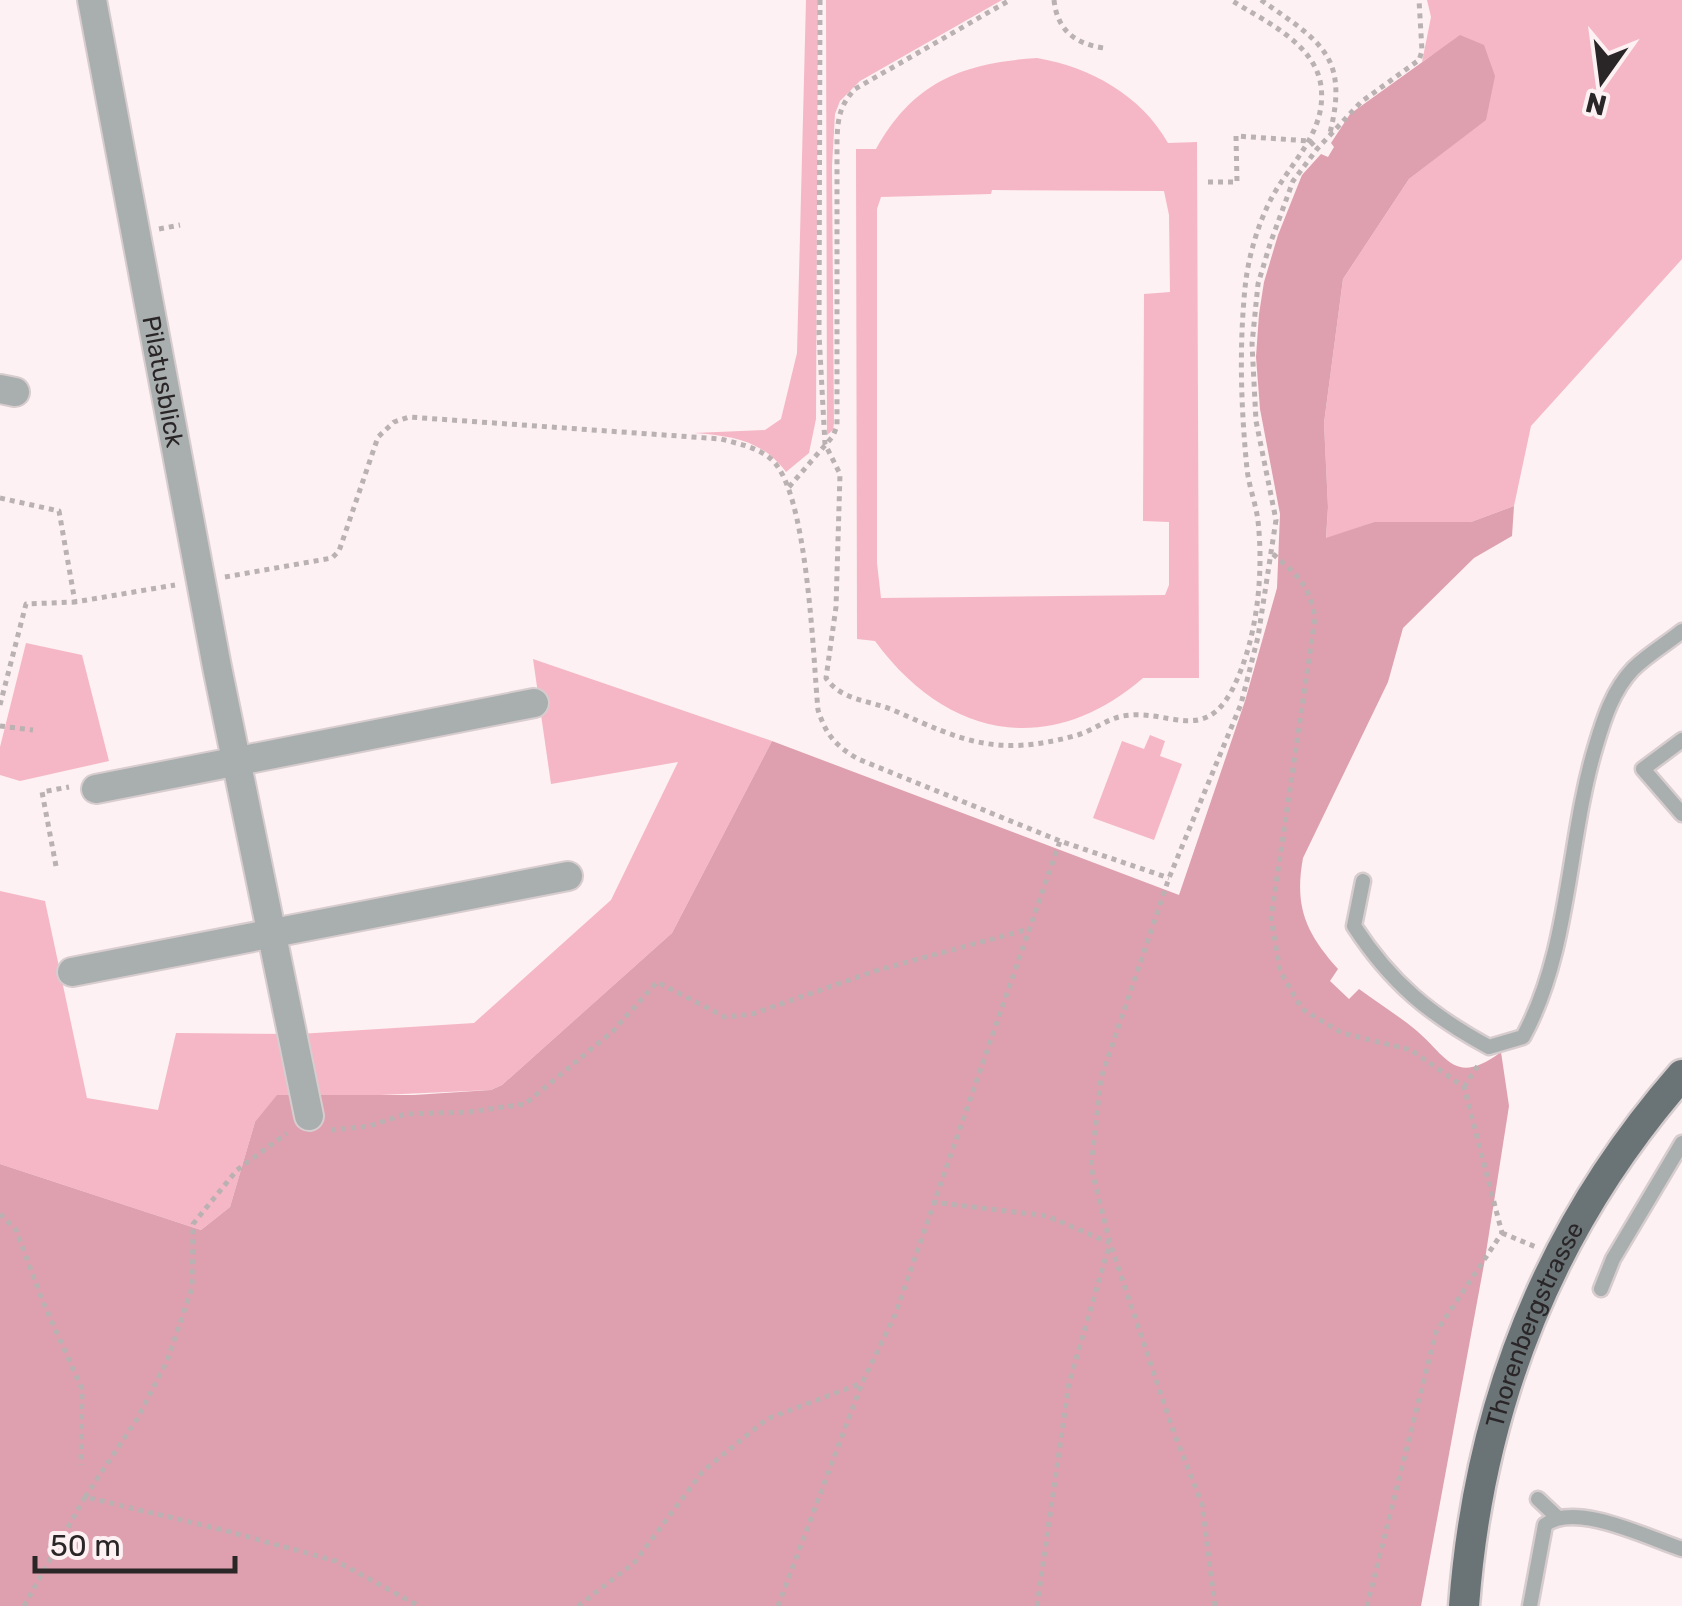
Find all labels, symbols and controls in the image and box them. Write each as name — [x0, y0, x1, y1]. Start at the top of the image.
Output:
north arrow — [1552, 30, 1652, 130]
text: N — [1582, 85, 1610, 122]
street label: Pilatusblick — [136, 313, 190, 450]
street label: Thorenbergstrasse — [1480, 1217, 1589, 1431]
scale bar — [35, 1511, 235, 1573]
text: 50 m — [50, 1528, 121, 1564]

